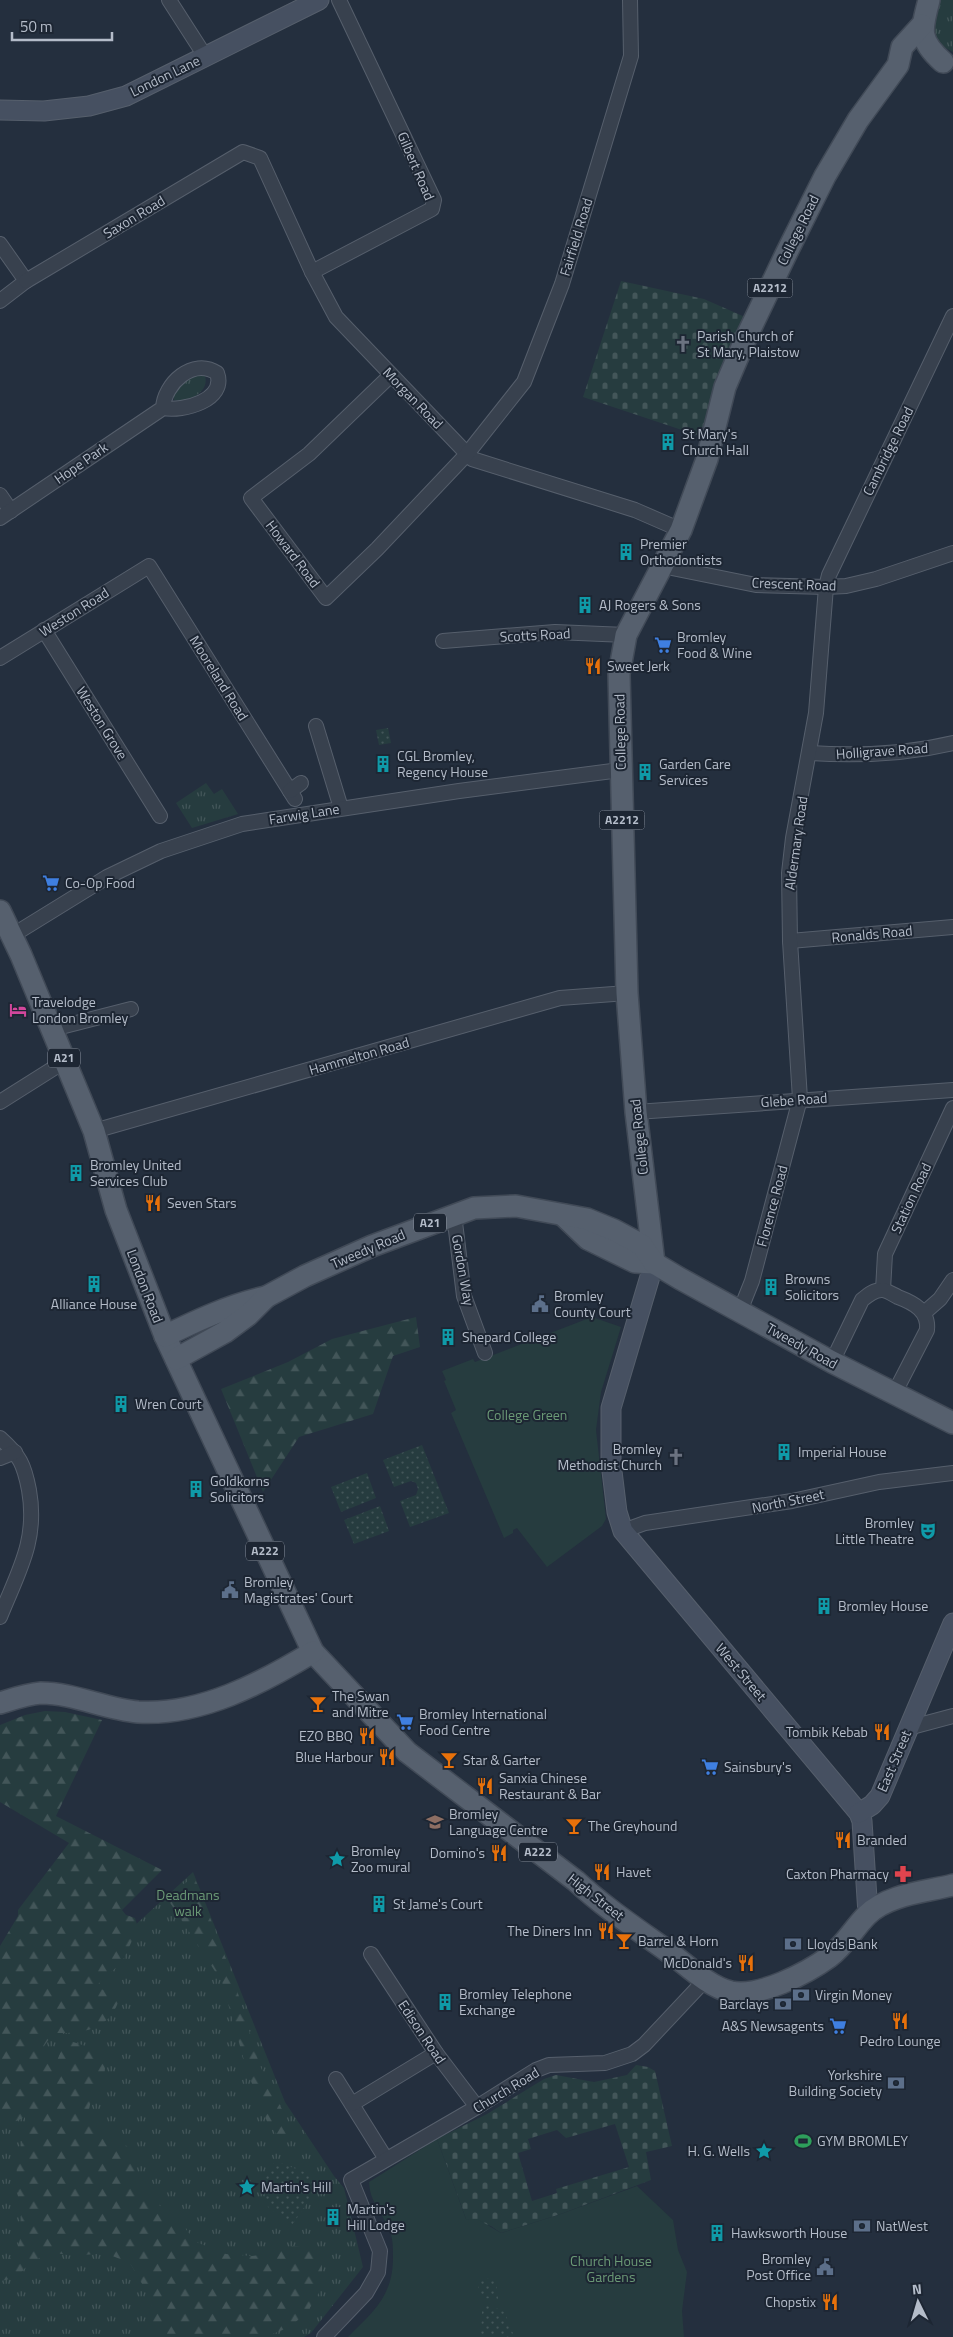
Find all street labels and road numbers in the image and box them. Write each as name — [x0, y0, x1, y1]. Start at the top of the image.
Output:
street label: London Lane — [126, 50, 203, 101]
street label: Gilbert Road — [393, 128, 440, 203]
street label: Saxon Road — [99, 190, 169, 243]
street label: College Road — [771, 191, 824, 269]
street label: Fairfield Road — [554, 195, 597, 278]
road number: A2212 — [748, 278, 792, 298]
street label: Morgan Road — [378, 362, 448, 433]
street label: Cambridge Road — [857, 403, 918, 499]
street label: Hope Park — [50, 436, 112, 489]
street label: Howard Road — [261, 516, 326, 592]
street label: Crescent Road — [751, 572, 837, 595]
street label: Weston Road — [35, 582, 113, 641]
street label: Scotts Road — [499, 622, 571, 647]
street label: Mooreland Road — [185, 631, 254, 724]
street label: Weston Grove — [72, 682, 133, 763]
street label: College Road — [608, 694, 631, 770]
street label: Holligrave Road — [835, 737, 929, 764]
street label: Aldermary Road — [779, 795, 812, 891]
street label: Farwig Lane — [267, 798, 341, 829]
road number: A2212 — [600, 810, 644, 830]
street label: Ronalds Road — [831, 920, 913, 947]
street label: Hammelton Road — [306, 1031, 411, 1080]
road number: A21 — [48, 1048, 80, 1068]
street label: Glebe Road — [760, 1087, 828, 1112]
street label: College Road — [624, 1098, 653, 1176]
street label: Station Road — [885, 1159, 936, 1237]
street label: Florence Road — [751, 1163, 792, 1249]
road number: A21 — [414, 1214, 446, 1232]
street label: Tweedy Road — [327, 1223, 408, 1274]
street label: Gordon Way — [447, 1233, 480, 1307]
street label: London Road — [122, 1246, 169, 1326]
street label: Tweedy Road — [763, 1317, 842, 1374]
street label: North Street — [750, 1483, 826, 1518]
road number: A222 — [246, 1542, 284, 1560]
street label: West Street — [711, 1638, 772, 1705]
street label: East Street — [871, 1727, 916, 1795]
road number: A222 — [519, 1842, 557, 1861]
street label: High Street — [564, 1868, 629, 1925]
street label: Edison Road — [393, 1996, 452, 2068]
street label: Church Road — [468, 2061, 543, 2118]

